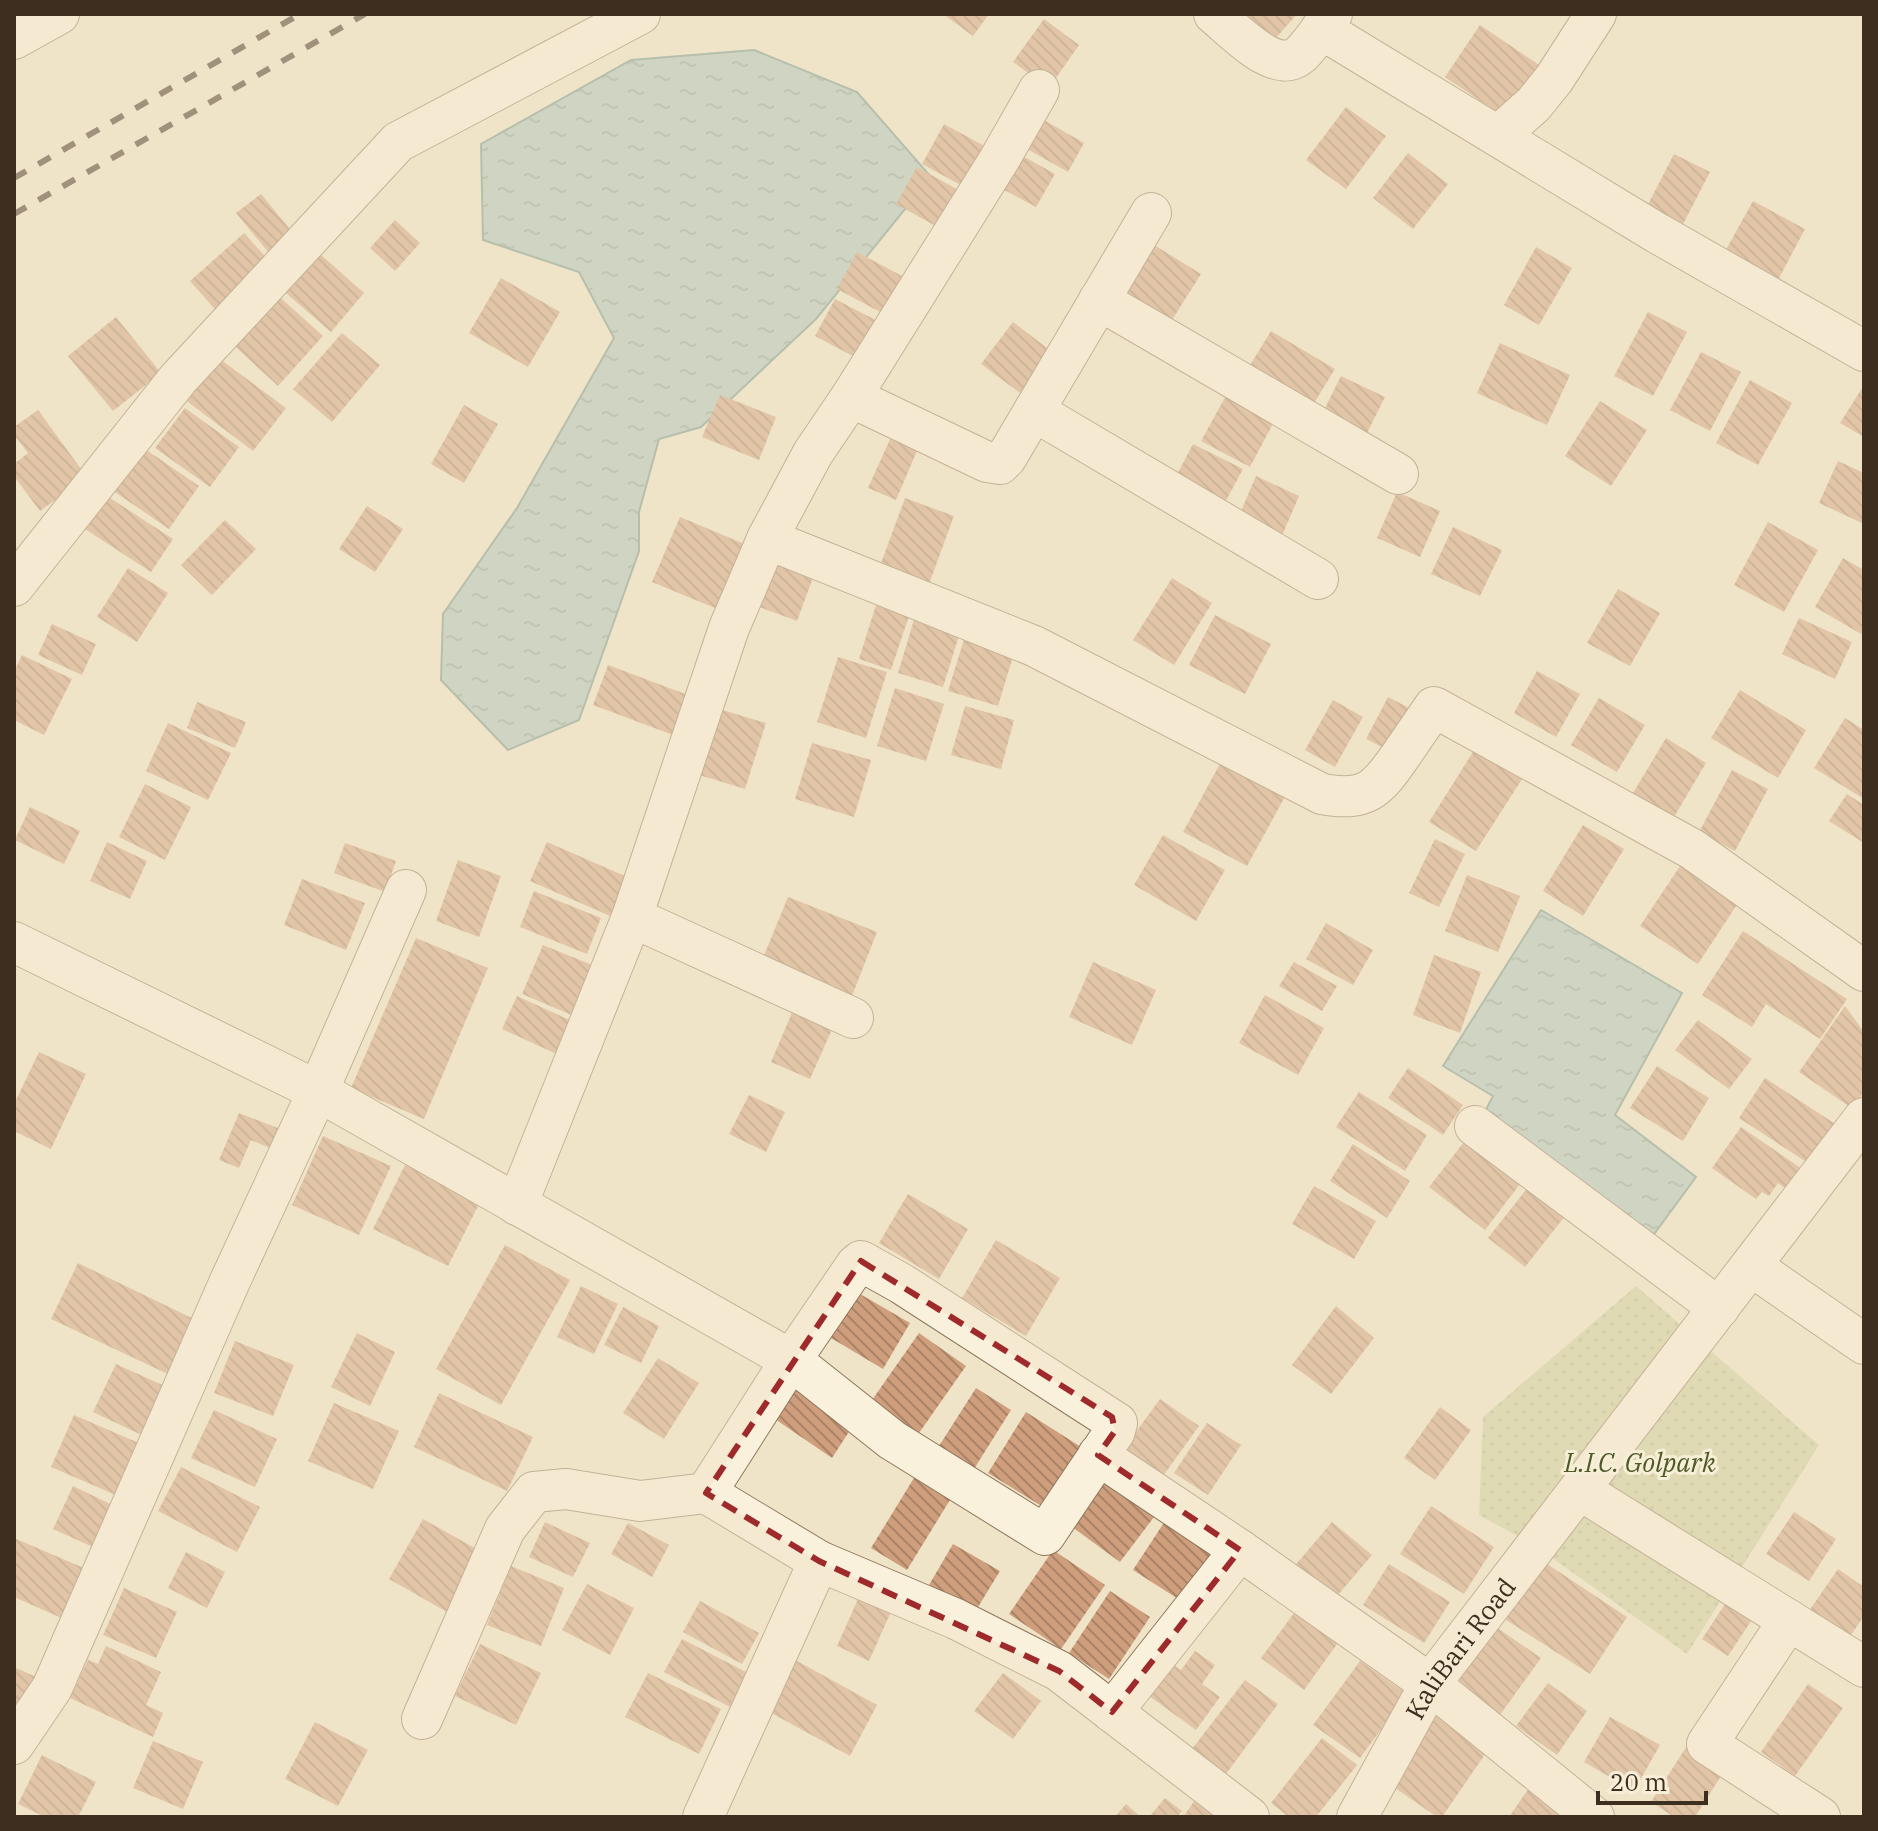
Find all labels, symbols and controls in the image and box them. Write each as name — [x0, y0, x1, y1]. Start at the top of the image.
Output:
park label: L.I.C. Golpark — [1563, 1445, 1716, 1479]
street label: KaliBari Road — [1397, 1570, 1523, 1725]
scale bar — [1598, 1755, 1706, 1805]
text: 20 m — [1610, 1766, 1667, 1798]

